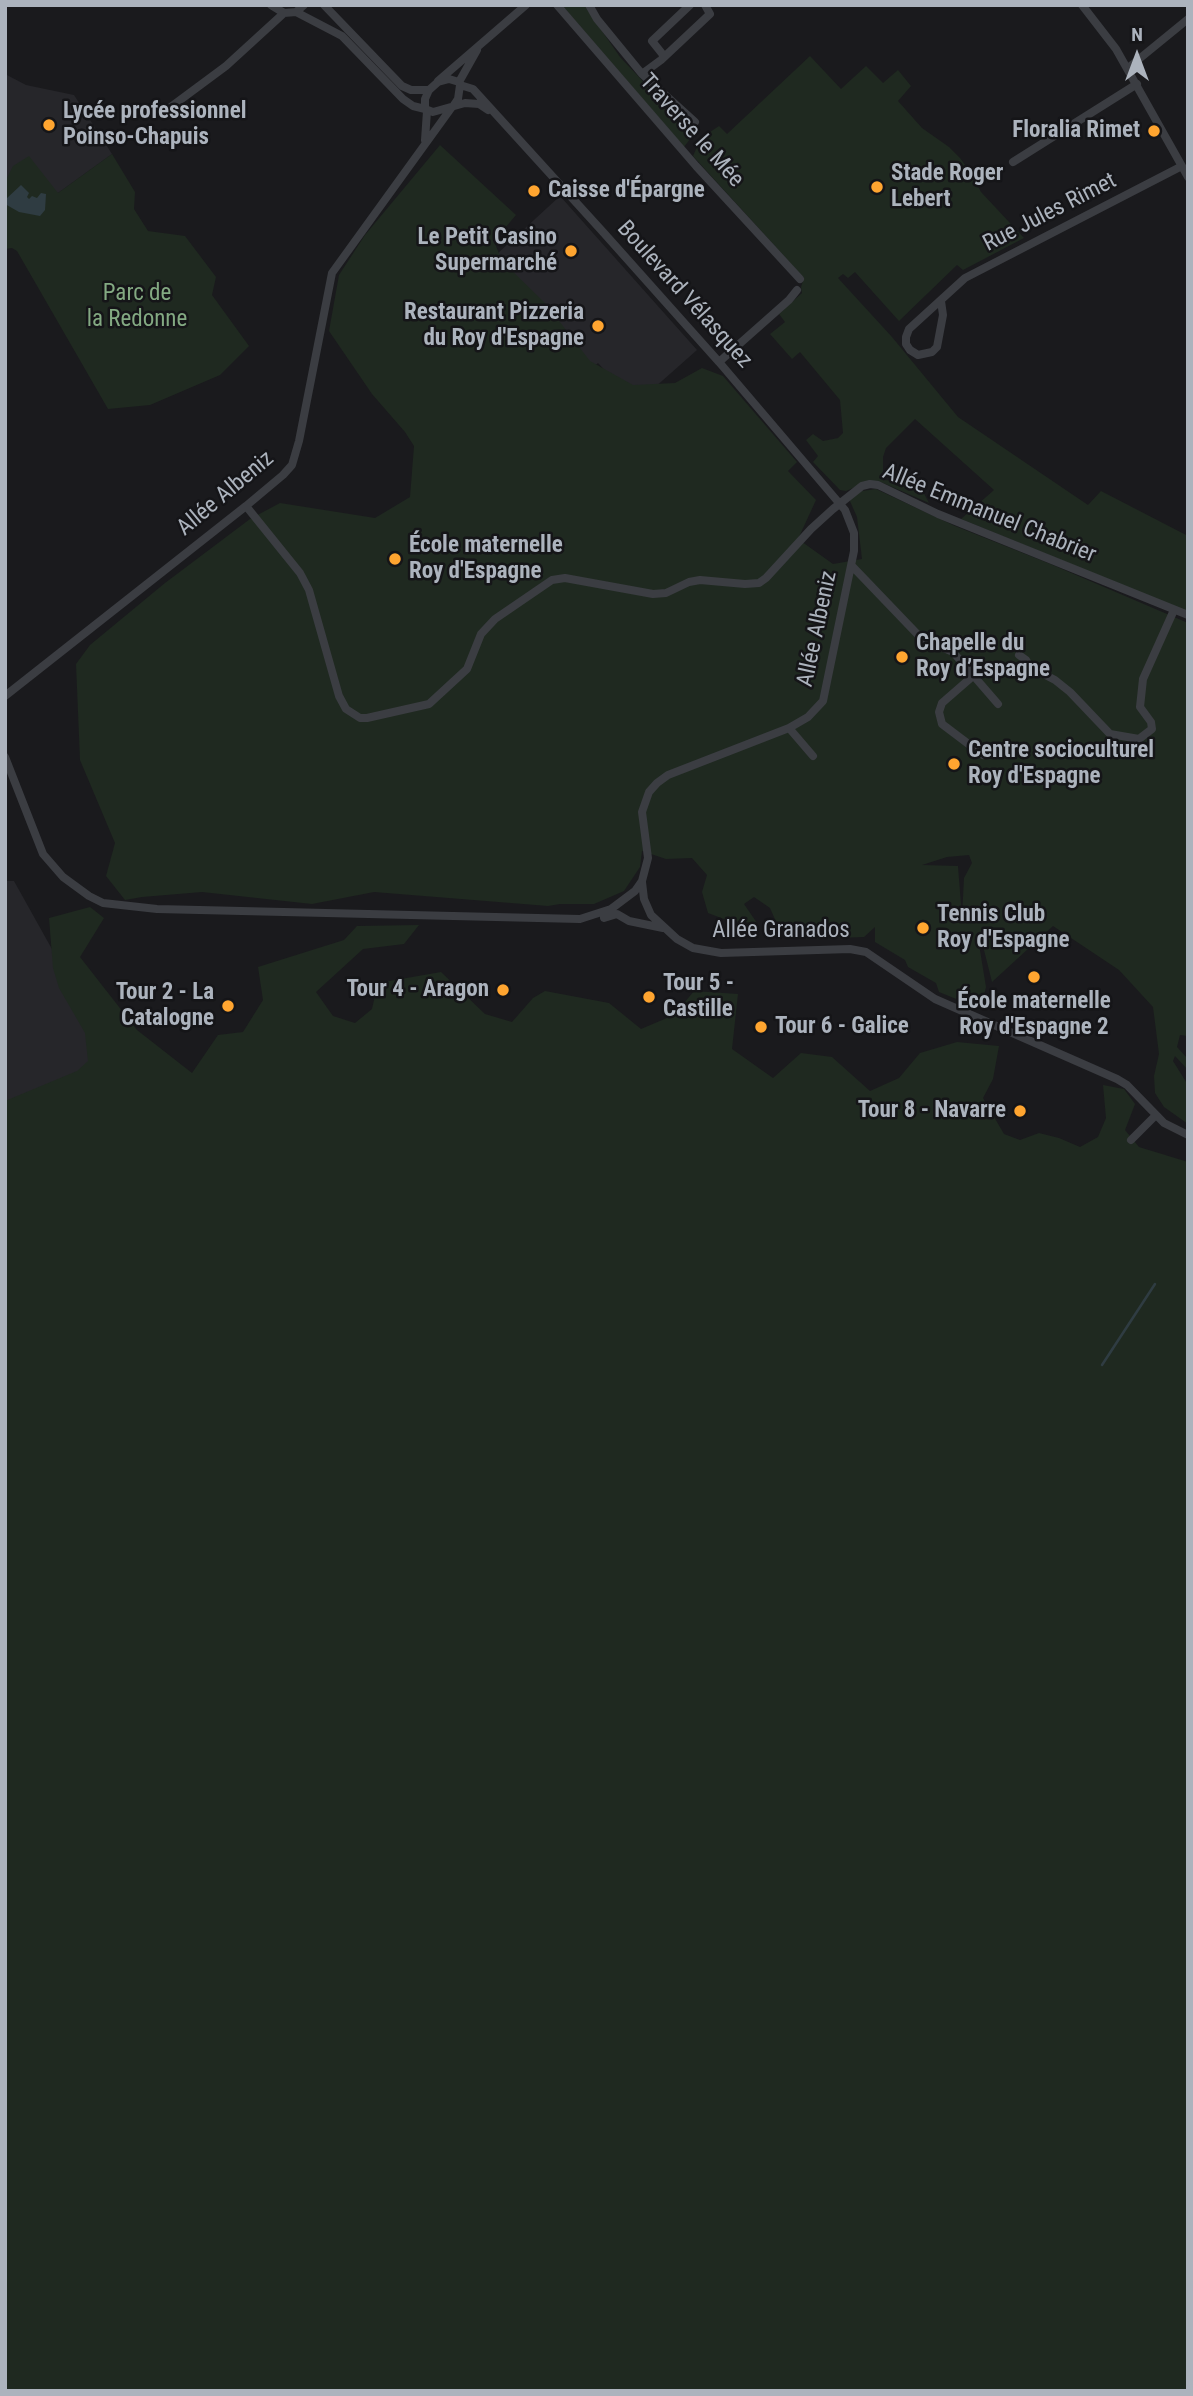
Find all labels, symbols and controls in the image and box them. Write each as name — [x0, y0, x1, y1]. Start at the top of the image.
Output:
north arrow — [1102, 21, 1172, 91]
text: N — [1131, 23, 1143, 46]
street label: Traverse le Mée — [633, 69, 749, 193]
place label: Lycée professionnel Poinso-Chapuis — [63, 98, 246, 152]
marker: Lycée professionnel Poinso-Chapuis — [41, 117, 57, 133]
place label: Floralia Rimet — [1012, 117, 1140, 145]
marker: Floralia Rimet — [1146, 123, 1162, 139]
place label: Stade Roger Lebert — [891, 160, 1003, 214]
street label: Rue Jules Rimet — [979, 168, 1121, 258]
place label: Caisse d'Épargne — [548, 177, 705, 205]
marker: Stade Roger Lebert — [869, 179, 885, 195]
marker: Caisse d'Épargne — [526, 183, 542, 199]
street label: Boulevard Vélasquez — [611, 216, 757, 374]
place label: Le Petit Casino Supermarché — [418, 224, 557, 278]
marker: Le Petit Casino Supermarché — [563, 243, 579, 259]
park label: Parc de la Redonne — [87, 280, 187, 334]
place label: Restaurant Pizzeria du Roy d'Espagne — [404, 299, 584, 353]
marker: Restaurant Pizzeria du Roy d'Espagne — [590, 318, 606, 334]
street label: Allée Albeniz — [172, 446, 280, 542]
street label: Allée Emmanuel Chabrier — [878, 459, 1100, 569]
place label: École maternelle Roy d'Espagne — [409, 532, 563, 586]
marker: École maternelle Roy d'Espagne — [387, 551, 403, 567]
street label: Allée Albeniz — [792, 568, 844, 690]
place label: Chapelle du Roy d’Espagne — [916, 630, 1050, 684]
marker: Chapelle du Roy d’Espagne — [894, 649, 910, 665]
place label: Centre socioculturel Roy d'Espagne — [968, 737, 1154, 791]
marker: Centre socioculturel Roy d'Espagne — [946, 756, 962, 772]
place label: Tennis Club Roy d'Espagne — [937, 901, 1070, 955]
street label: Allée Granados — [712, 917, 850, 945]
marker: Tennis Club Roy d'Espagne — [915, 920, 931, 936]
marker: École maternelle Roy d'Espagne 2 — [1026, 969, 1042, 985]
place label: Tour 5 - Castille — [663, 970, 734, 1024]
place label: Tour 4 - Aragon — [346, 976, 489, 1004]
place label: Tour 2 - La Catalogne — [116, 979, 214, 1033]
marker: Tour 4 - Aragon — [495, 982, 511, 998]
place label: École maternelle Roy d'Espagne 2 — [957, 988, 1111, 1042]
marker: Tour 5 - Castille — [641, 989, 657, 1005]
marker: Tour 2 - La Catalogne — [220, 998, 236, 1014]
place label: Tour 6 - Galice — [775, 1013, 909, 1041]
marker: Tour 6 - Galice — [753, 1019, 769, 1035]
place label: Tour 8 - Navarre — [858, 1097, 1006, 1125]
marker: Tour 8 - Navarre — [1012, 1103, 1028, 1119]

